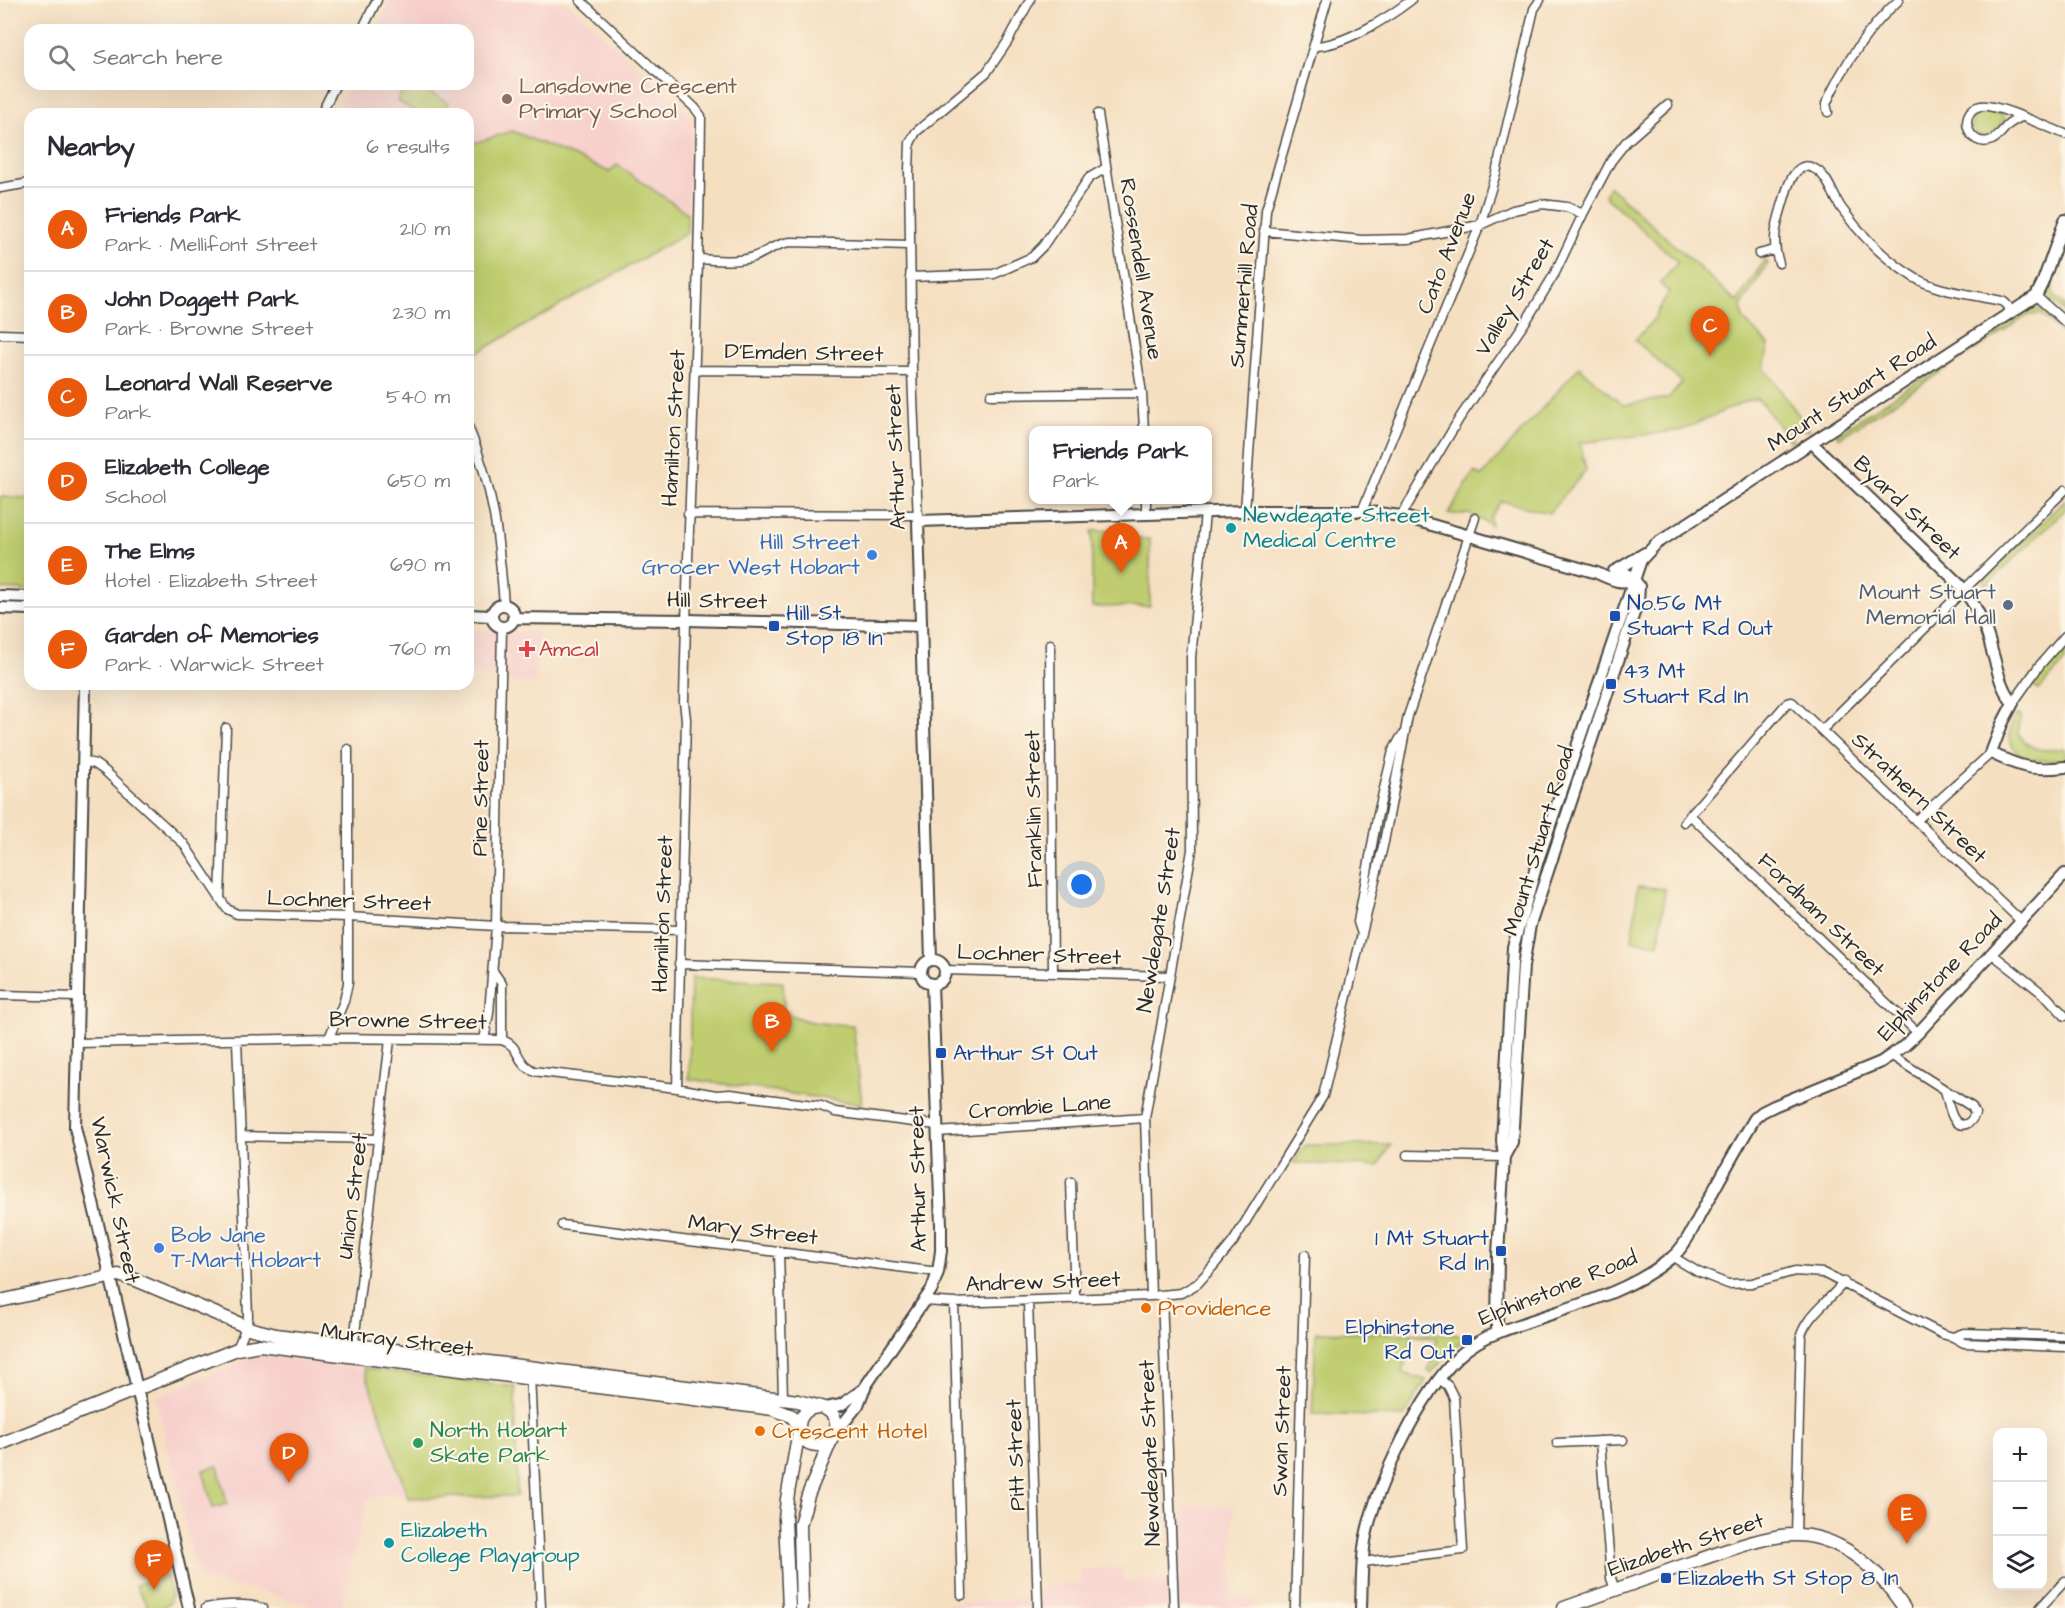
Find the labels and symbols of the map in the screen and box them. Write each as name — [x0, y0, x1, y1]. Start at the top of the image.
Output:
place label: Lansdowne Crescent Primary School — [519, 71, 737, 128]
marker: Lansdowne Crescent Primary School — [500, 92, 514, 106]
street label: Rossendell Avenue — [1111, 176, 1171, 362]
street label: Cato Avenue — [1410, 187, 1484, 318]
street label: Summerhill Road — [1221, 203, 1267, 369]
street label: Valley Street — [1468, 232, 1563, 362]
pin: C — [1690, 306, 1730, 356]
street label: Mount Stuart Road — [1761, 327, 1943, 459]
street label: D'Emden Street — [724, 336, 884, 370]
street label: Hamilton Street — [654, 349, 694, 507]
street label: Arthur Street — [878, 383, 914, 531]
street label: Byard Street — [1846, 449, 1968, 568]
place label: Newdegate Street Medical Centre — [1243, 500, 1430, 556]
marker: Newdegate Street Medical Centre — [1224, 521, 1238, 535]
pin: A — [1102, 524, 1140, 573]
place label: Hill Street Grocer West Hobart — [642, 527, 860, 583]
marker: Hill Street Grocer West Hobart — [865, 548, 879, 562]
place label: Mount Stuart Memorial Hall — [1859, 577, 1996, 633]
street label: Hill Street — [667, 585, 767, 617]
place label: No.56 Mt Stuart Rd Out — [1627, 588, 1773, 644]
place label: Hill St Stop 18 In — [786, 598, 883, 654]
marker: Mount Stuart Memorial Hall — [2001, 598, 2015, 612]
marker: No.56 Mt Stuart Rd Out — [1608, 609, 1622, 623]
marker: Hill St Stop 18 In — [767, 619, 781, 633]
place label: Amcal — [539, 634, 599, 665]
marker: Amcal — [520, 642, 534, 656]
place label: 43 Mt Stuart Rd In — [1623, 656, 1748, 712]
marker: 43 Mt Stuart Rd In — [1604, 677, 1618, 691]
street label: Strathern Street — [1844, 725, 1994, 871]
street label: Franklin Street — [1017, 730, 1051, 888]
street label: Pine Street — [464, 739, 498, 857]
street label: Mount Stuart Road — [1495, 743, 1583, 939]
street label: Newdegate Street — [1129, 825, 1190, 1015]
street label: Hamilton Street — [645, 835, 681, 993]
street label: Fordham Street — [1750, 846, 1892, 984]
your location — [1067, 870, 1096, 899]
street label: Lochner Street — [266, 883, 432, 919]
street label: Elphinstone Road — [1870, 906, 2010, 1048]
street label: Lochner Street — [956, 937, 1122, 973]
pin: B — [752, 1002, 792, 1052]
street label: Browne Street — [329, 1004, 487, 1038]
place label: Arthur St Out — [953, 1038, 1098, 1069]
marker: Arthur St Out — [934, 1046, 948, 1060]
street label: Crombie Lane — [968, 1087, 1112, 1127]
street label: Arthur Street — [901, 1106, 935, 1252]
street label: Warwick Street — [82, 1114, 148, 1286]
street label: Union Street — [330, 1131, 376, 1261]
street label: Mary Street — [686, 1207, 820, 1254]
place label: Bob Jane T-Mart Hobart — [171, 1220, 321, 1276]
place label: 1 Mt Stuart Rd In — [1375, 1223, 1489, 1279]
marker: Bob Jane T-Mart Hobart — [152, 1241, 166, 1255]
street label: Elphinstone Road — [1474, 1242, 1642, 1334]
marker: 1 Mt Stuart Rd In — [1494, 1244, 1508, 1258]
street label: Andrew Street — [965, 1264, 1121, 1300]
place label: Providence — [1158, 1293, 1271, 1324]
marker: Providence — [1139, 1301, 1153, 1315]
place label: Elphinstone Rd Out — [1346, 1312, 1455, 1368]
street label: Murray Street — [319, 1315, 475, 1366]
marker: Elphinstone Rd Out — [1460, 1333, 1474, 1347]
street label: Newdegate Street — [1131, 1359, 1170, 1547]
street label: Swan Street — [1264, 1365, 1300, 1497]
street label: Pitt Street — [999, 1398, 1033, 1511]
place label: North Hobart Skate Park — [430, 1415, 567, 1471]
place label: Crescent Hotel — [772, 1416, 927, 1447]
marker: Crescent Hotel — [753, 1424, 767, 1438]
pin: D — [270, 1434, 308, 1483]
marker: North Hobart Skate Park — [411, 1436, 425, 1450]
pin: E — [1888, 1494, 1926, 1544]
street label: Elizabeth Street — [1604, 1505, 1768, 1585]
place label: Elizabeth College Playgroup — [401, 1515, 580, 1572]
marker: Elizabeth College Playgroup — [382, 1536, 396, 1550]
pin: F — [134, 1540, 174, 1590]
place label: Elizabeth St Stop 8 In — [1678, 1563, 1898, 1594]
marker: Elizabeth St Stop 8 In — [1659, 1571, 1673, 1585]

